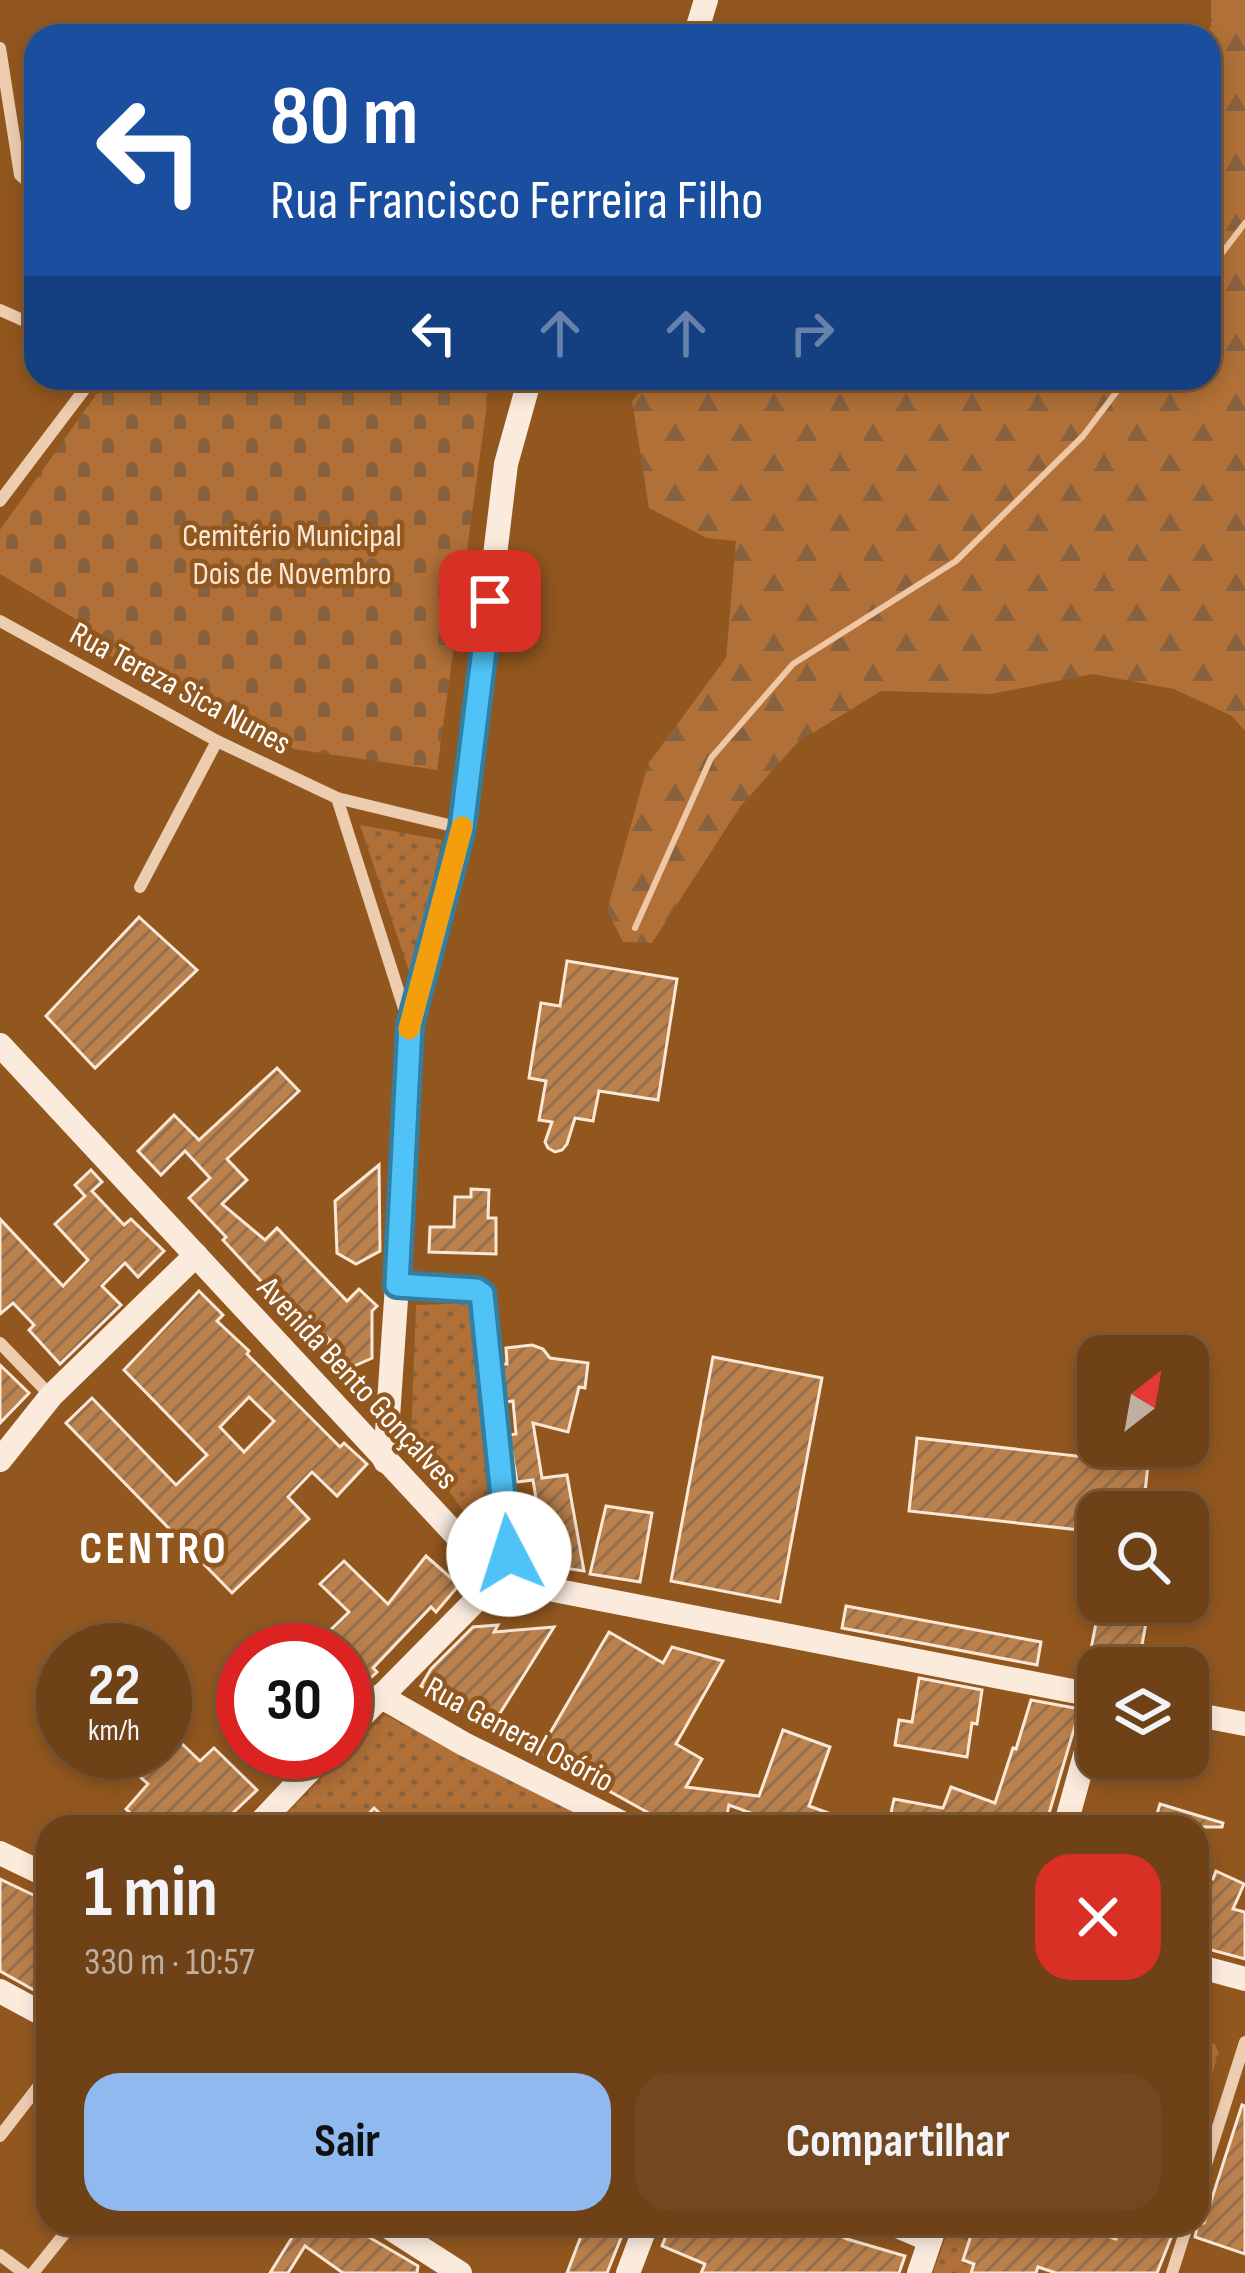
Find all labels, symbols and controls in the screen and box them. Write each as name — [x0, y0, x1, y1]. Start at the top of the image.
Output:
text: 80 m — [270, 67, 418, 168]
icon: left — [72, 72, 228, 228]
text: Rua Francisco Ferreira Filho — [270, 169, 763, 234]
icon: left — [401, 300, 467, 366]
icon: ahead — [527, 300, 593, 366]
icon: ahead — [653, 300, 719, 366]
icon: right — [779, 300, 845, 366]
park label: Cemitério Municipal Dois de Novembro — [182, 516, 402, 594]
pin — [439, 550, 541, 652]
icon: arrive — [457, 568, 523, 634]
street label: Rua Tereza Sica Nunes — [63, 614, 297, 764]
street label: Avenida Bento Gonçalves — [248, 1268, 466, 1498]
north arrow — [1077, 1335, 1209, 1467]
map controls — [1077, 1335, 1209, 1779]
position arrow — [446, 1491, 572, 1617]
button: search — [1077, 1491, 1209, 1623]
district label: CENTRO — [79, 1522, 229, 1577]
speed limit sign: 30 — [216, 1623, 372, 1779]
button: layers — [1077, 1647, 1209, 1779]
text: 22 — [88, 1650, 140, 1722]
street label: Rua General Osório — [418, 1668, 620, 1801]
text: km/h — [88, 1713, 140, 1749]
text: 1 min — [84, 1850, 218, 1937]
button: close — [1035, 1854, 1161, 1980]
text: 330 m · 10:57 — [84, 1939, 255, 1986]
button: Sair — [84, 2073, 611, 2211]
button: Compartilhar — [635, 2073, 1161, 2211]

